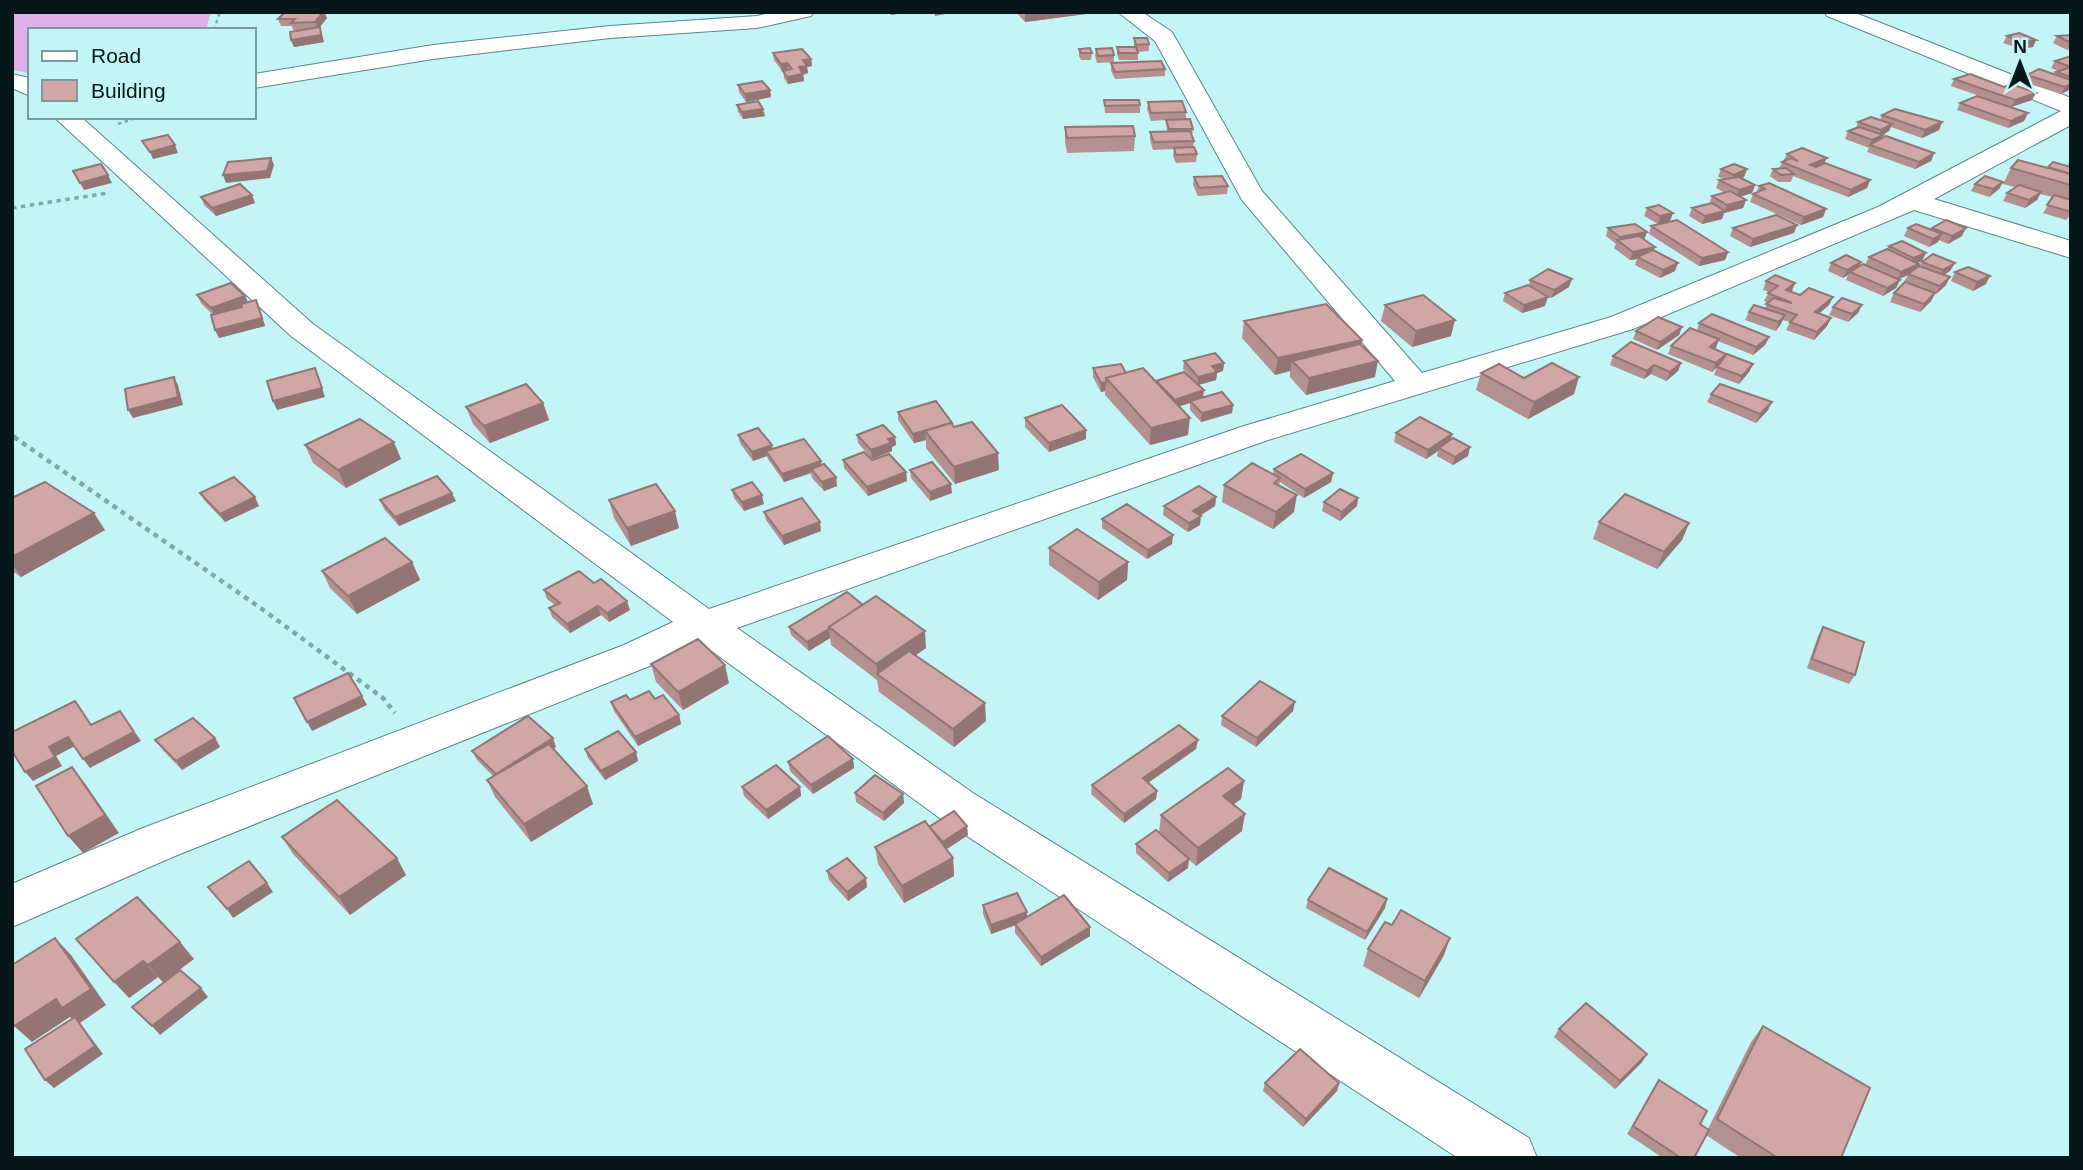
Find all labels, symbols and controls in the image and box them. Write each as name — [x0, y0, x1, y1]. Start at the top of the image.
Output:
legend — [28, 28, 256, 119]
north arrow — [1985, 28, 2055, 98]
text: N — [2013, 36, 2027, 57]
text: Road — [91, 44, 141, 67]
text: Building — [91, 79, 166, 102]

